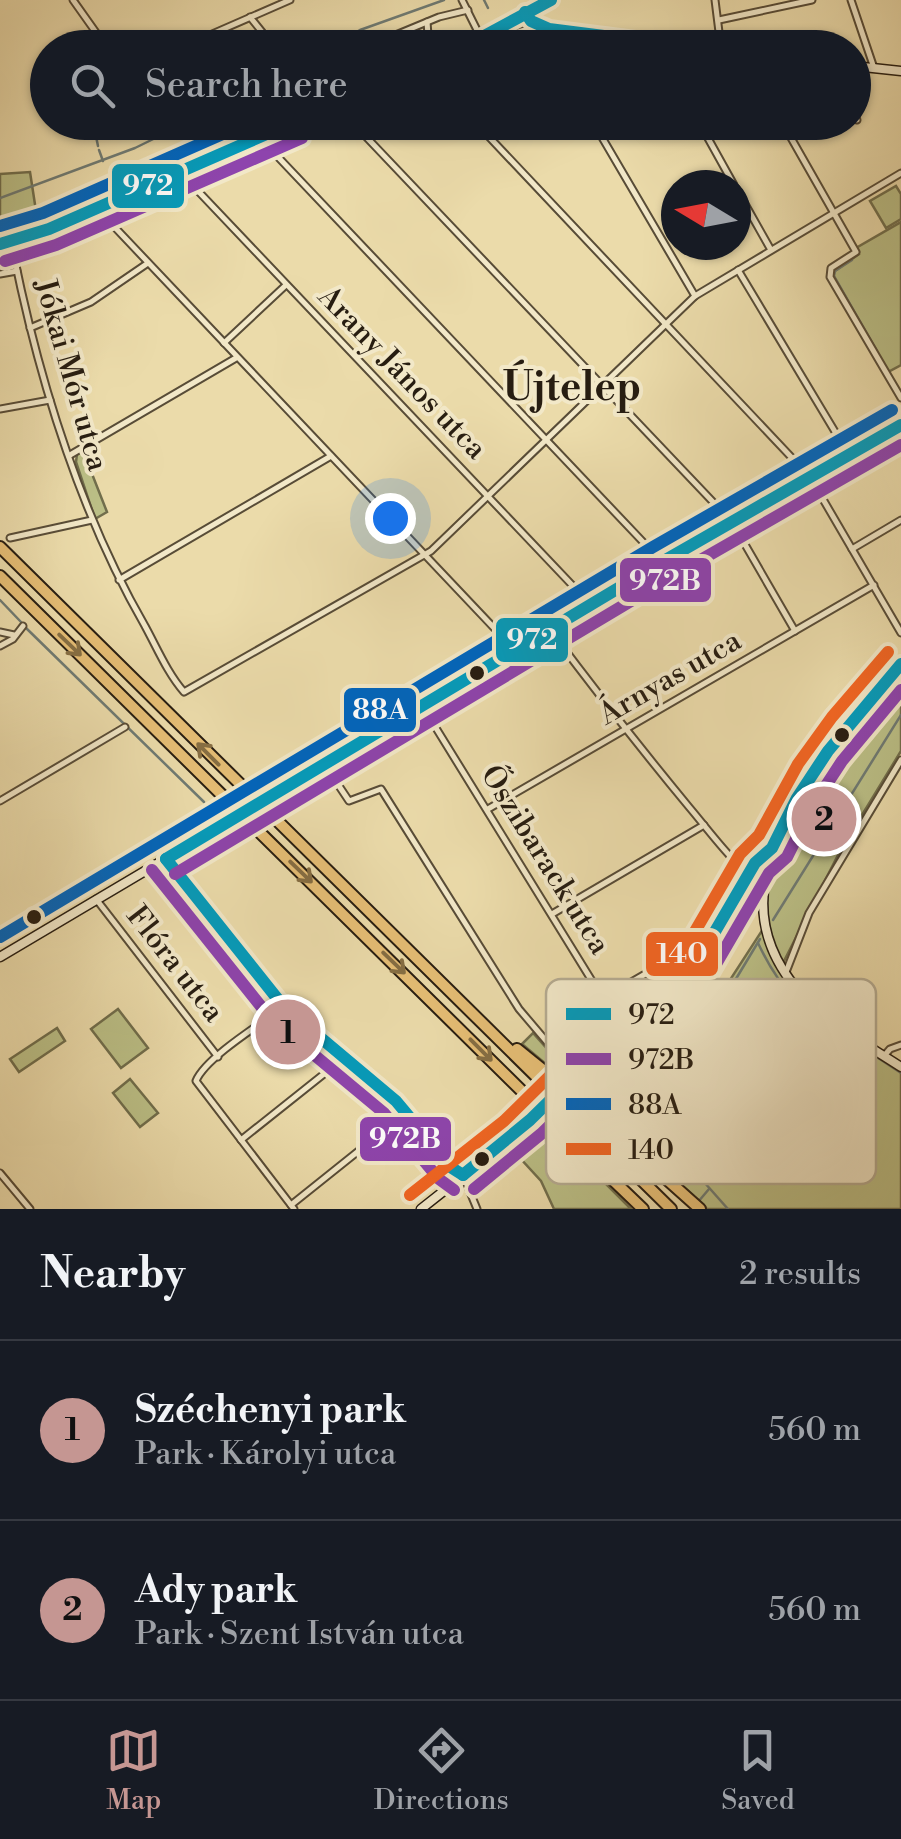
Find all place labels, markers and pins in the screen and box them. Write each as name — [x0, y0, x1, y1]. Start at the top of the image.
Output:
unlabelled marker — [467, 663, 487, 683]
unlabelled marker — [832, 725, 852, 745]
pin: 2 — [792, 782, 856, 856]
unlabelled marker — [24, 907, 44, 927]
pin: 1 — [256, 994, 320, 1070]
unlabelled marker — [472, 1149, 492, 1169]

